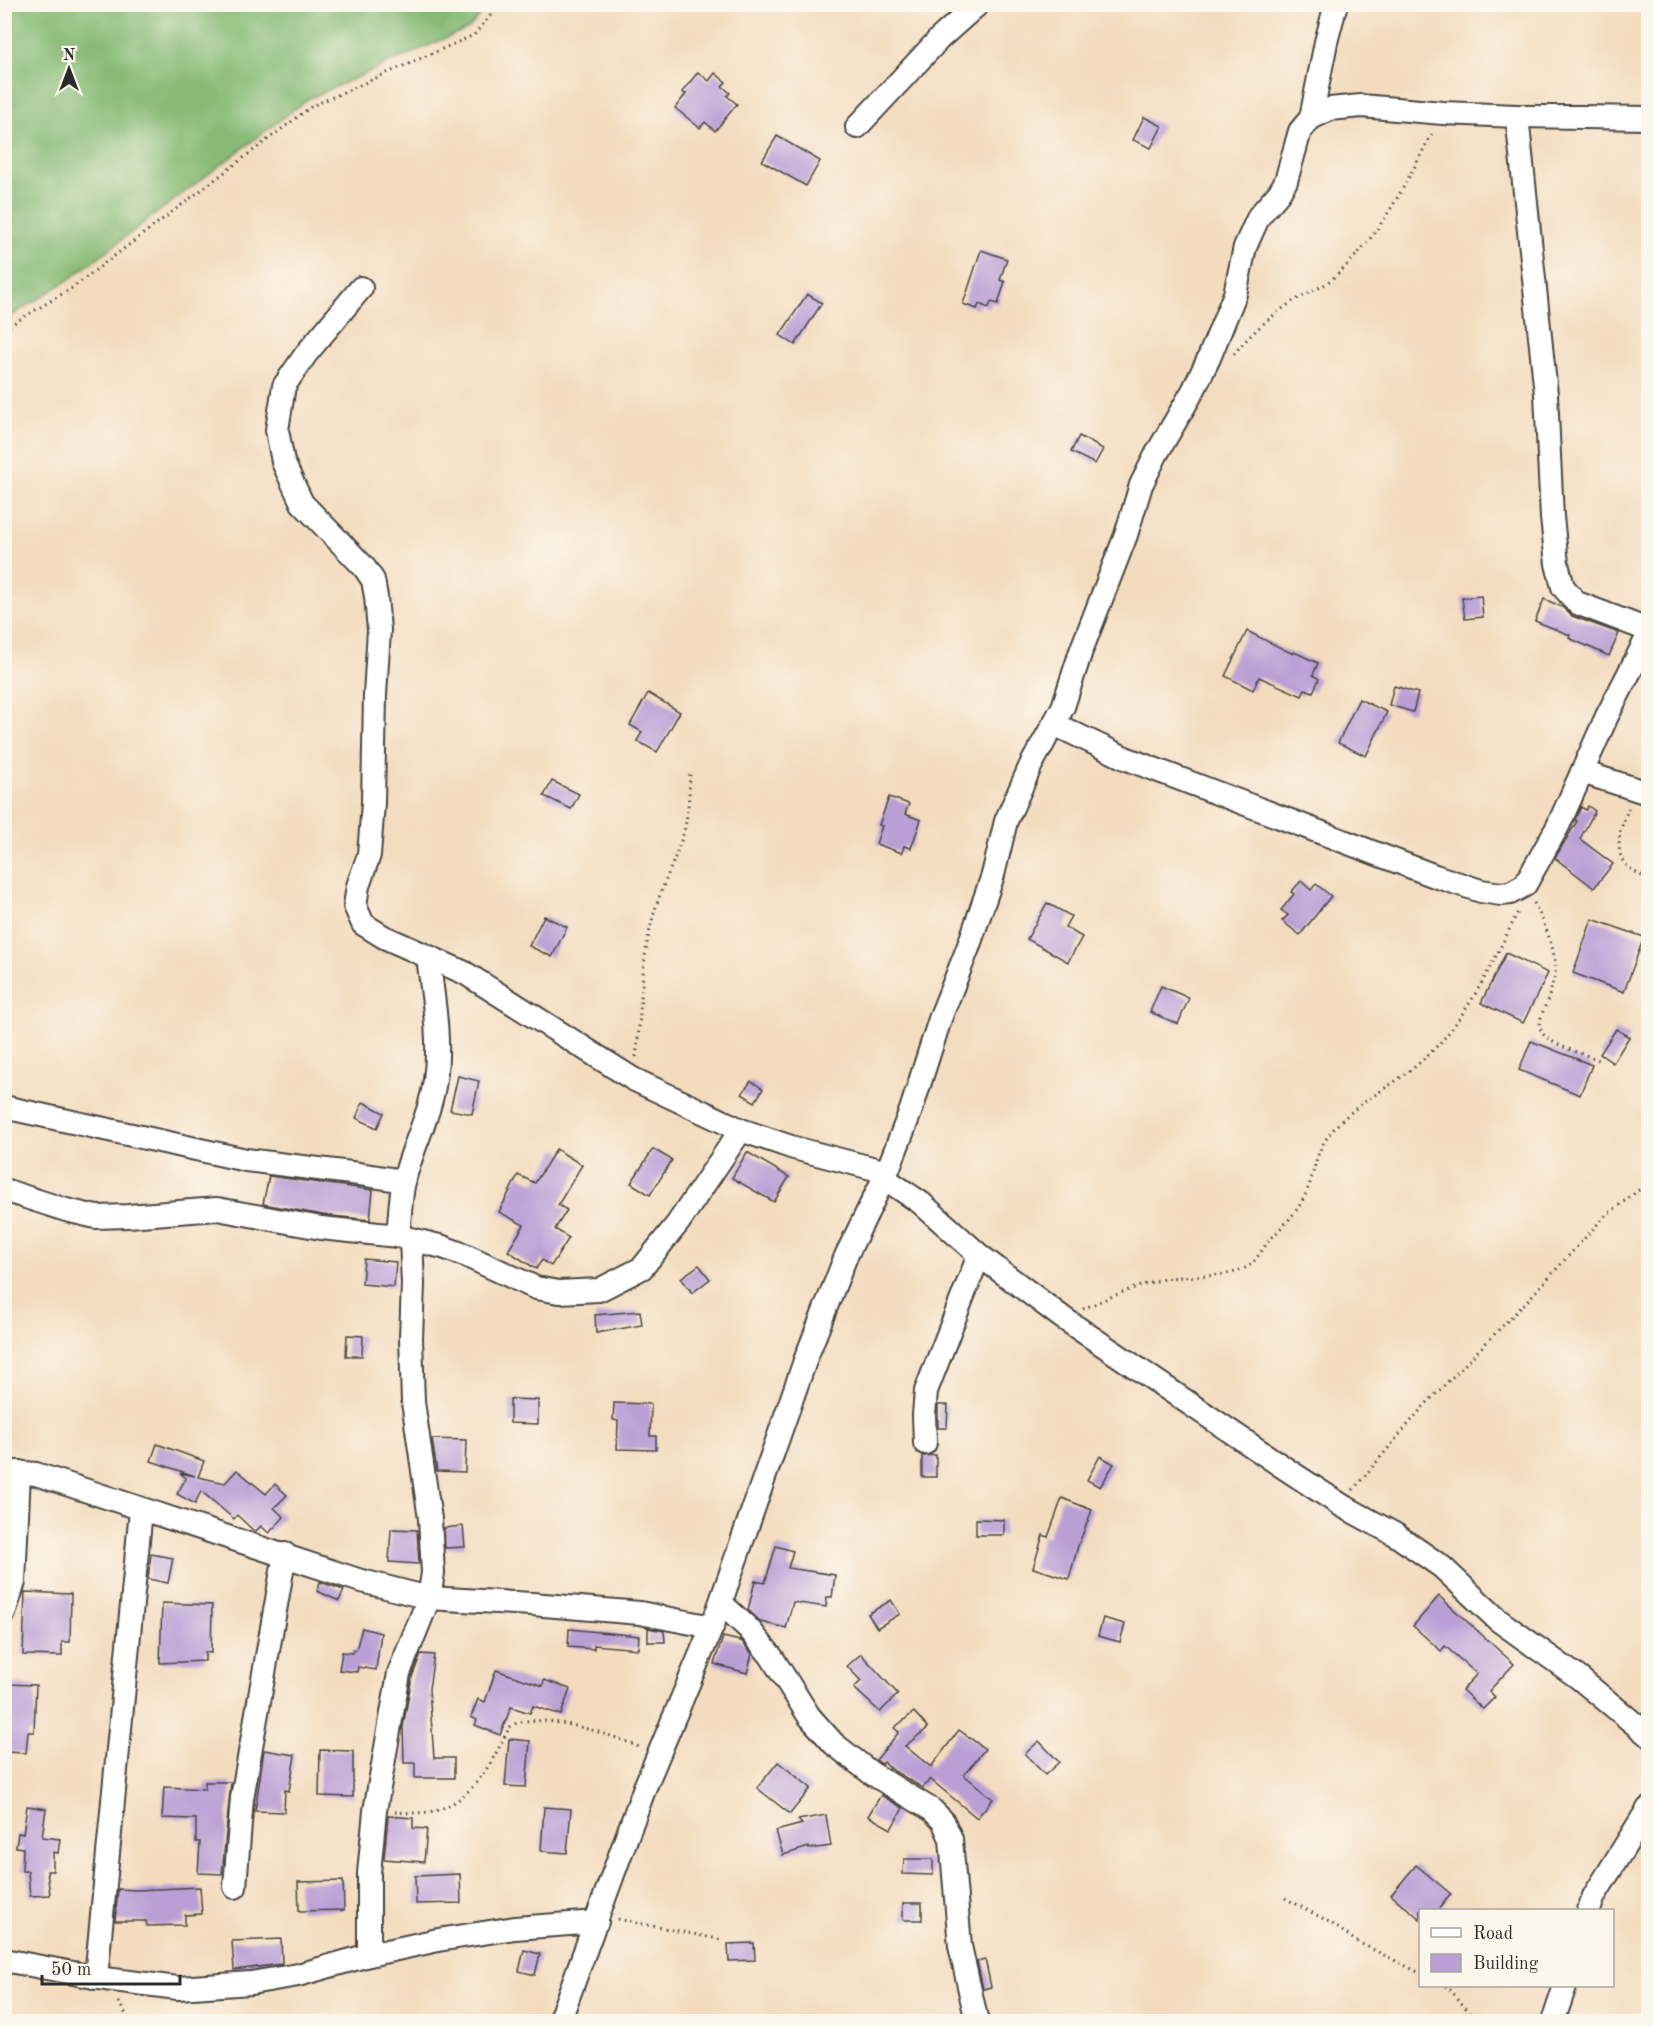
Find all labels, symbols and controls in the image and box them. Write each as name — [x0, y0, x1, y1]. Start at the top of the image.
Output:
north arrow — [39, 39, 99, 99]
text: N — [63, 48, 76, 64]
legend — [1419, 1909, 1614, 1987]
text: Road — [1473, 1925, 1513, 1943]
scale bar — [42, 1948, 180, 1986]
text: Building — [1473, 1955, 1539, 1973]
text: 50 m — [51, 1961, 91, 1979]

